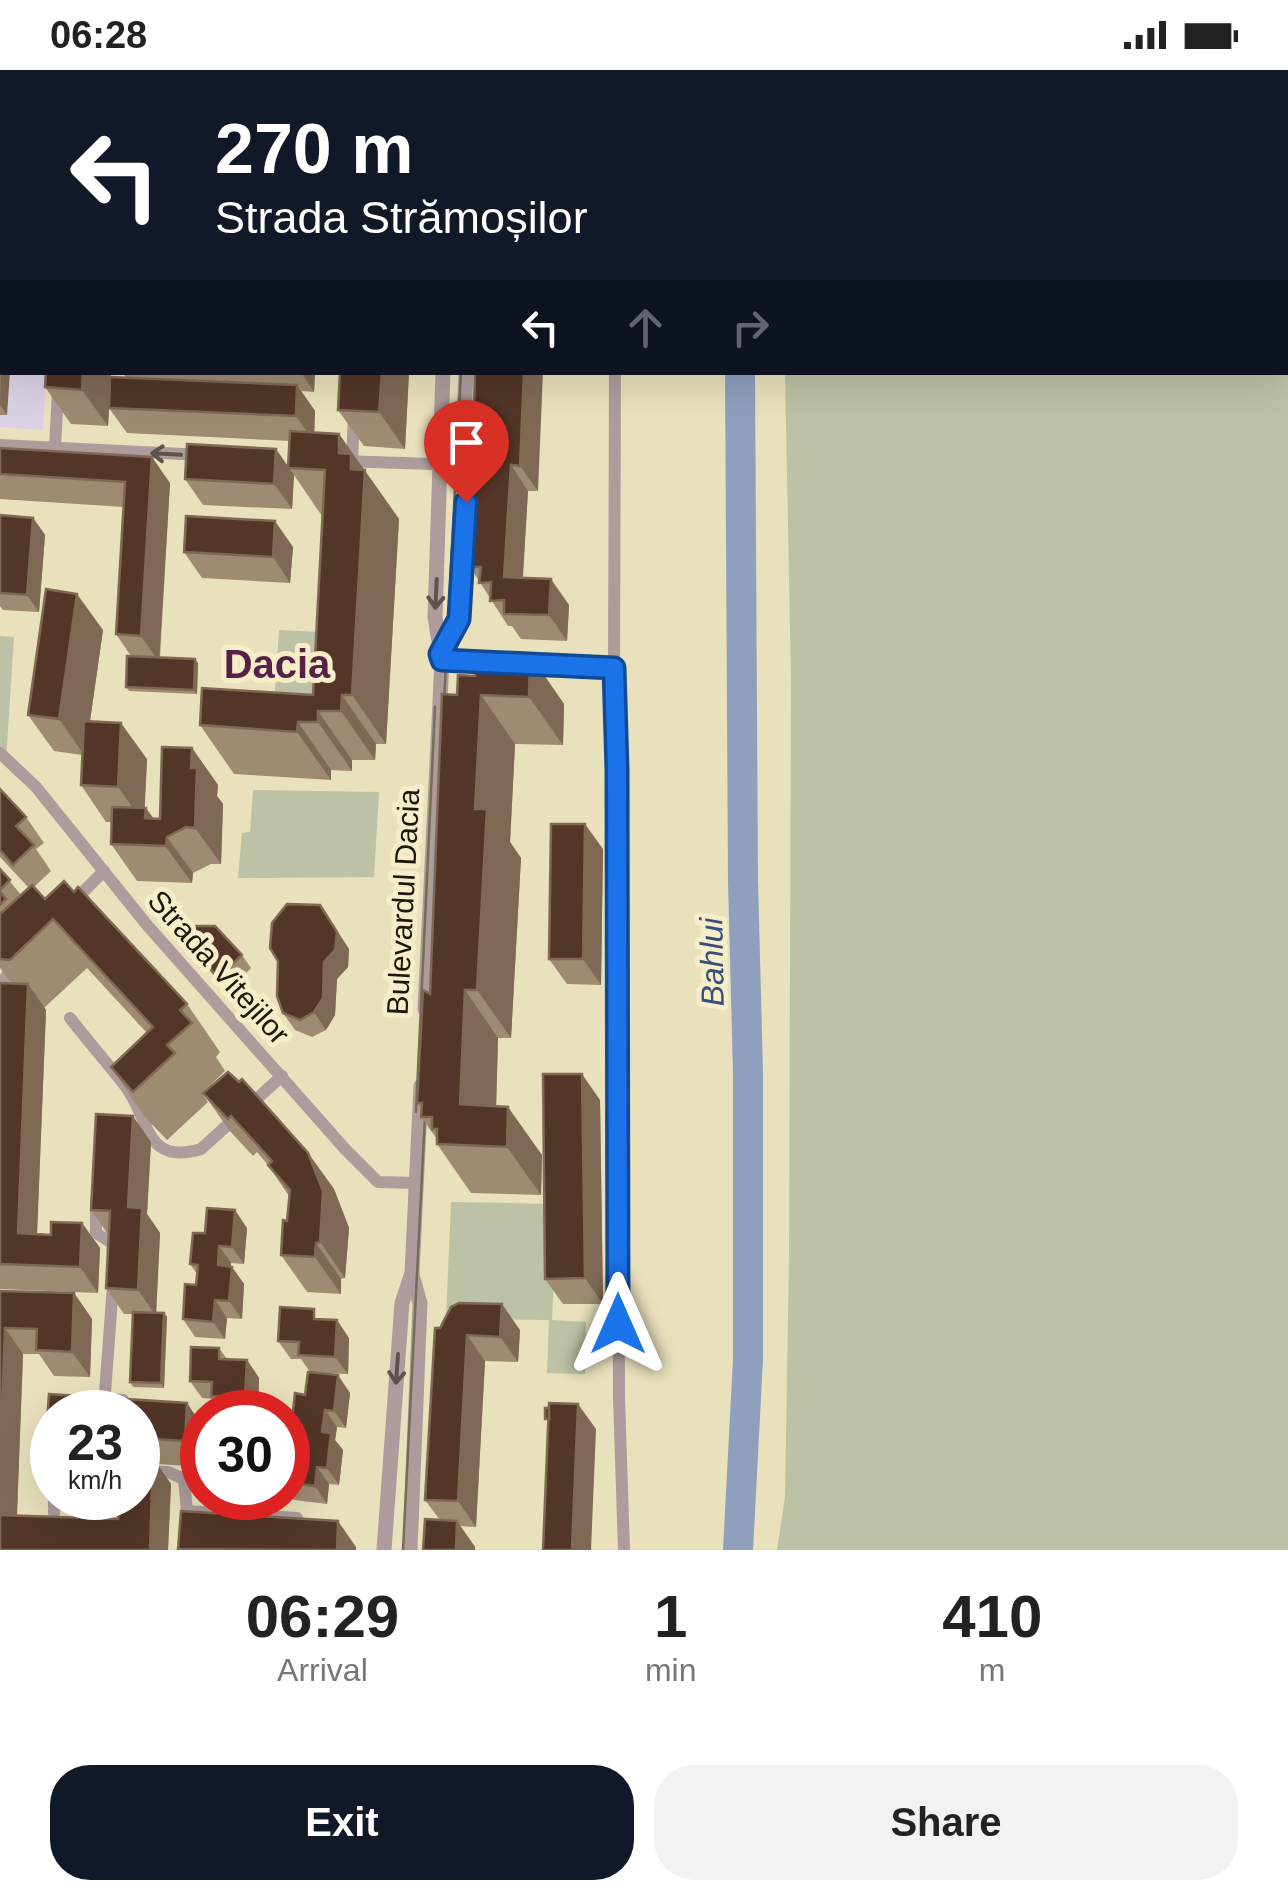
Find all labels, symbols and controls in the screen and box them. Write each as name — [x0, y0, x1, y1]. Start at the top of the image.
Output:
text: 06:28 — [50, 14, 147, 56]
icon: left — [50, 110, 180, 240]
text: 270 m — [215, 110, 413, 188]
text: Strada Strămoșilor — [215, 192, 588, 243]
icon: left — [513, 300, 568, 355]
icon: ahead — [618, 300, 673, 355]
icon: right — [723, 300, 778, 355]
pin — [424, 400, 509, 503]
icon: arrive — [439, 415, 494, 470]
one-way arrow — [151, 444, 183, 463]
one-way arrow — [426, 578, 445, 610]
district label: Dacia — [224, 642, 331, 686]
street label: Bulevardul Dacia — [381, 788, 425, 1016]
street label: Strada Vitejilor — [142, 884, 296, 1050]
water label: Bahlui — [693, 916, 731, 1007]
position arrow — [566, 1272, 670, 1376]
one-way arrow — [387, 1352, 406, 1384]
speed limit sign: 30 — [180, 1390, 310, 1520]
text: 23 — [67, 1415, 123, 1471]
text: km/h — [68, 1466, 122, 1494]
text: 06:29 — [246, 1583, 399, 1650]
text: 1 — [654, 1583, 687, 1650]
text: 410 — [942, 1583, 1042, 1650]
text: Arrival — [277, 1652, 368, 1688]
text: min — [645, 1652, 696, 1688]
text: m — [979, 1652, 1006, 1688]
button: Exit — [50, 1765, 634, 1880]
button: Share — [654, 1765, 1238, 1880]

